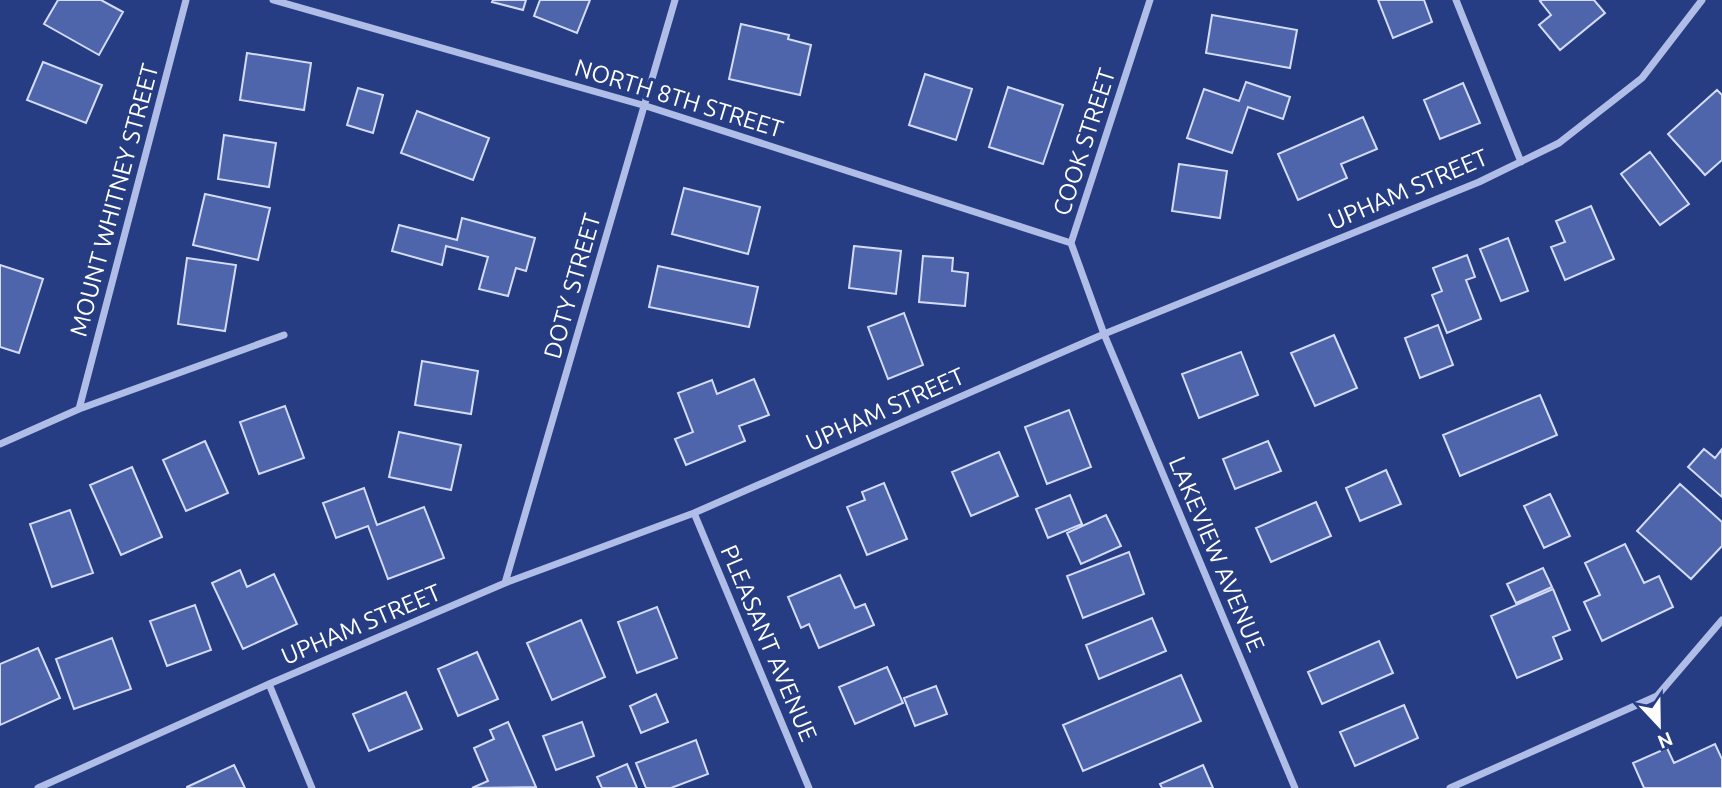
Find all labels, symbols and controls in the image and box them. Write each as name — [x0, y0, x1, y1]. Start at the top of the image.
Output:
street label: NORTH 8TH STREET — [572, 53, 786, 143]
street label: MOUNT WHITNEY STREET — [65, 61, 163, 339]
street label: COOK STREET — [1048, 65, 1120, 219]
street label: UPHAM STREET — [1324, 143, 1492, 235]
street label: DOTY STREET — [538, 210, 606, 362]
street label: UPHAM STREET — [802, 362, 968, 456]
street label: LAKEVIEW AVENUE — [1164, 452, 1270, 656]
street label: PLEASANT AVENUE — [715, 541, 823, 745]
street label: UPHAM STREET — [277, 578, 445, 670]
north arrow — [1624, 690, 1694, 760]
text: N — [1655, 728, 1676, 754]

